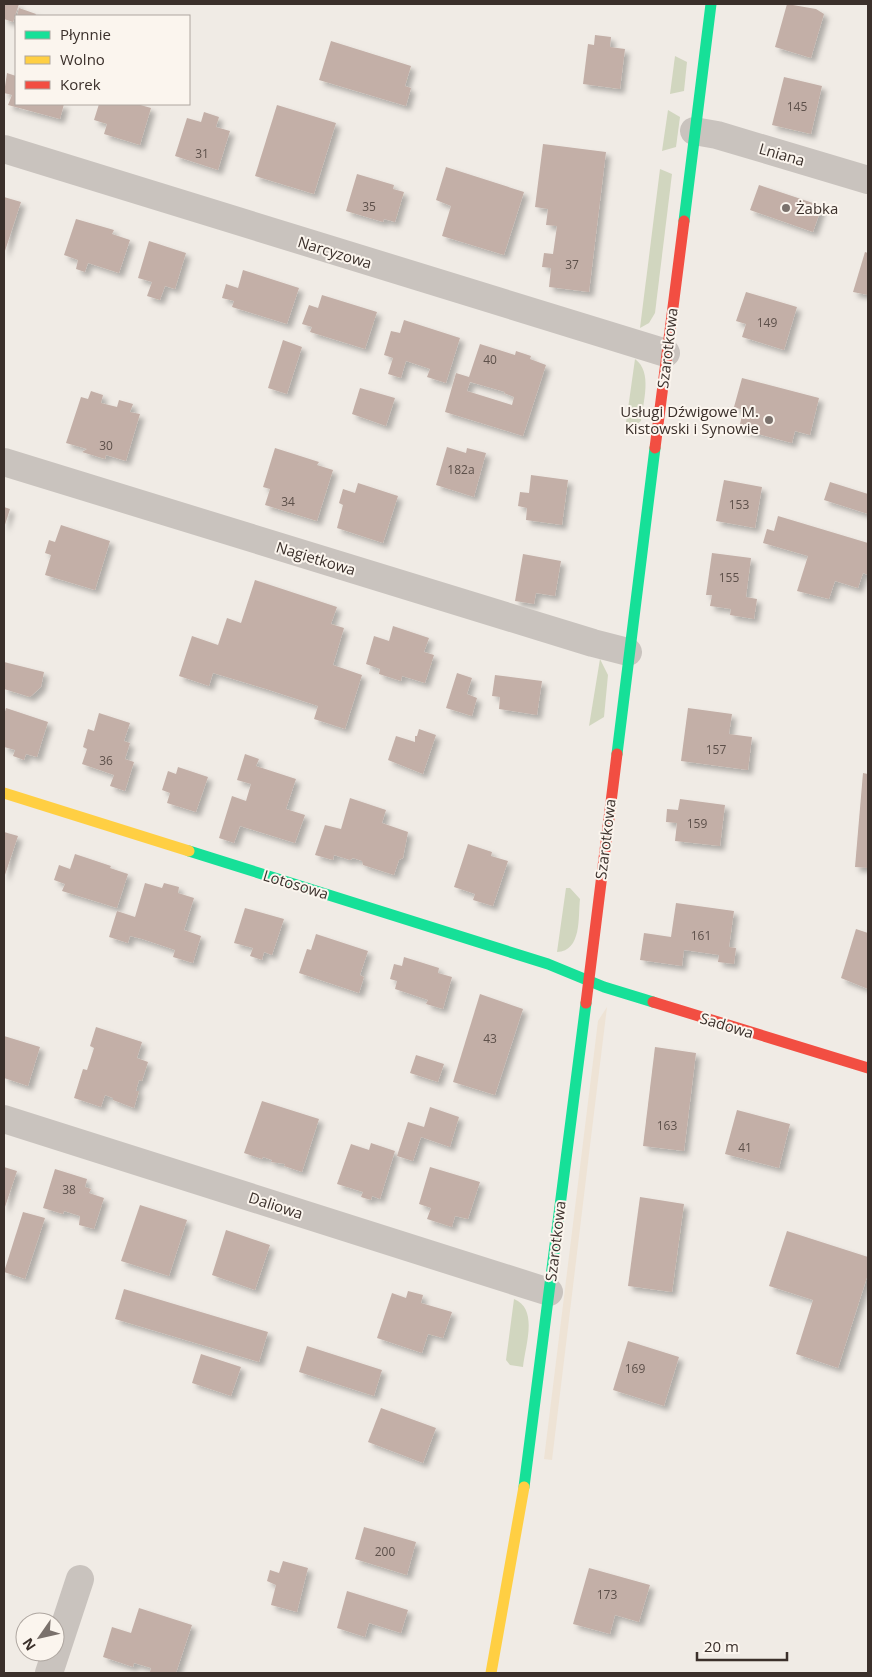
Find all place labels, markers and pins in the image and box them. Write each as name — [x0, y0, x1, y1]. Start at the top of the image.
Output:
place label: Żabka — [796, 198, 838, 218]
marker: Żabka — [780, 202, 792, 214]
place label: Usługi Dźwigowe M. Kistowski i Synowie — [620, 401, 759, 438]
marker: Usługi Dźwigowe M. Kistowski i Synowie — [763, 414, 775, 426]

